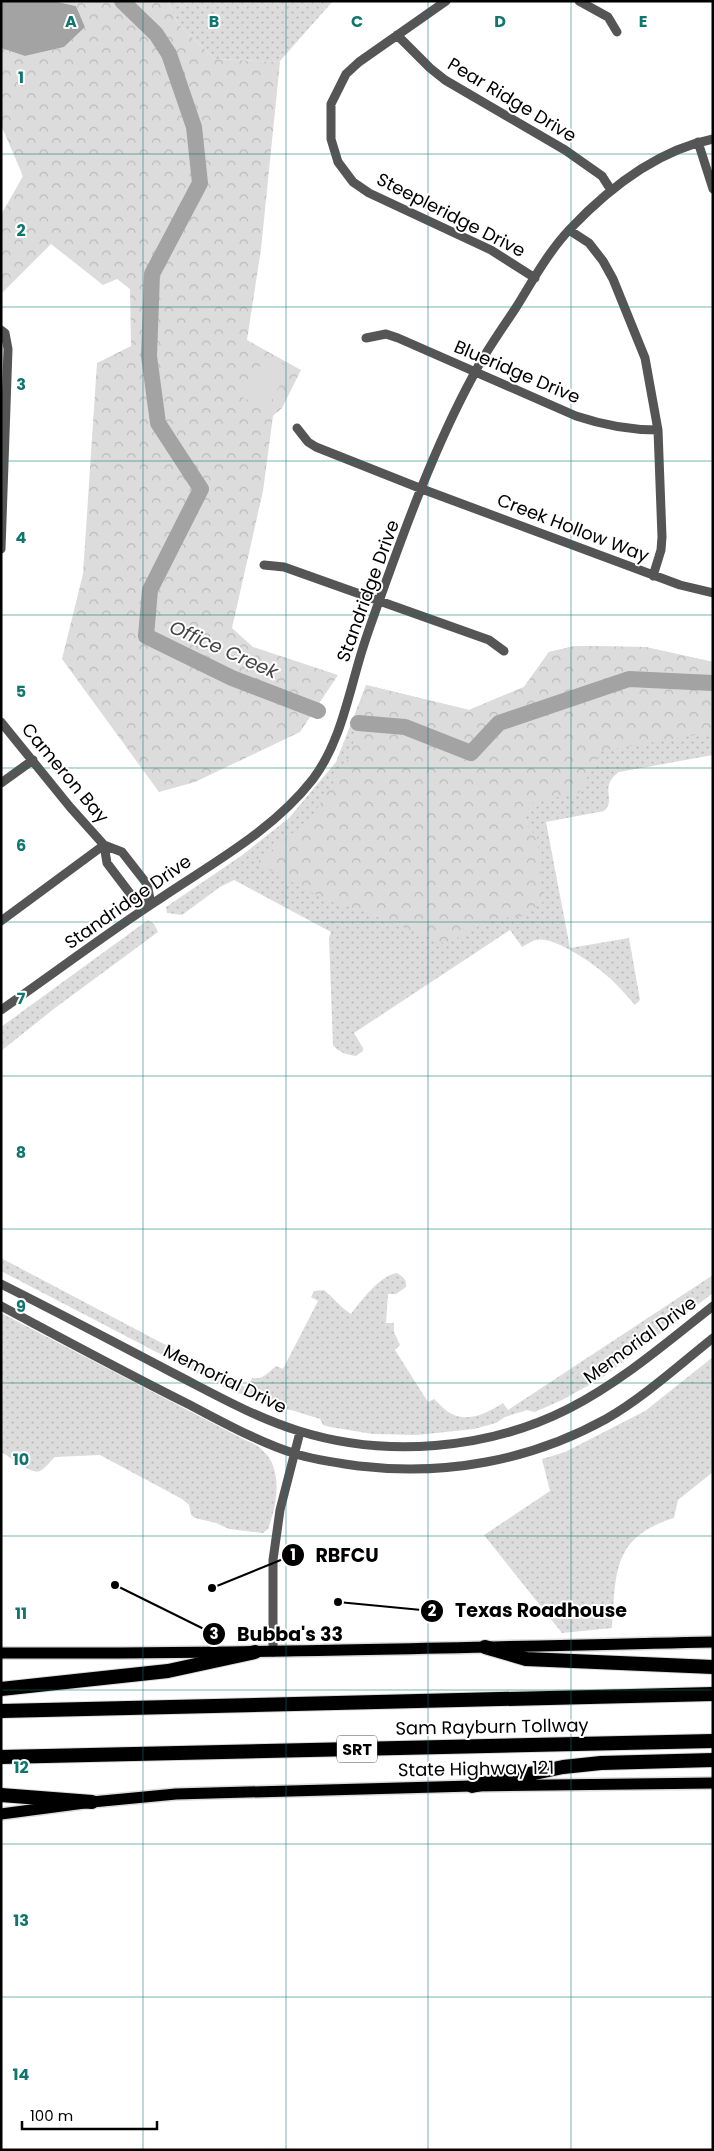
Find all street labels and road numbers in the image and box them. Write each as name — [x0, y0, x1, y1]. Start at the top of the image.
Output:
street label: Pear Ridge Drive — [443, 51, 581, 148]
street label: Steepleridge Drive — [373, 166, 530, 263]
street label: Blueridge Drive — [450, 334, 584, 409]
street label: Creek Hollow Way — [494, 487, 653, 568]
street label: Standridge Drive — [330, 516, 405, 665]
street label: Cameron Bay — [16, 717, 115, 828]
street label: Standridge Drive — [59, 848, 196, 955]
street label: Memorial Drive — [578, 1290, 701, 1389]
street label: Memorial Drive — [159, 1338, 291, 1419]
street label: Sam Rayburn Tollway — [395, 1712, 589, 1741]
road number: SRT — [337, 1736, 377, 1762]
street label: State Highway 121 — [398, 1755, 554, 1782]

